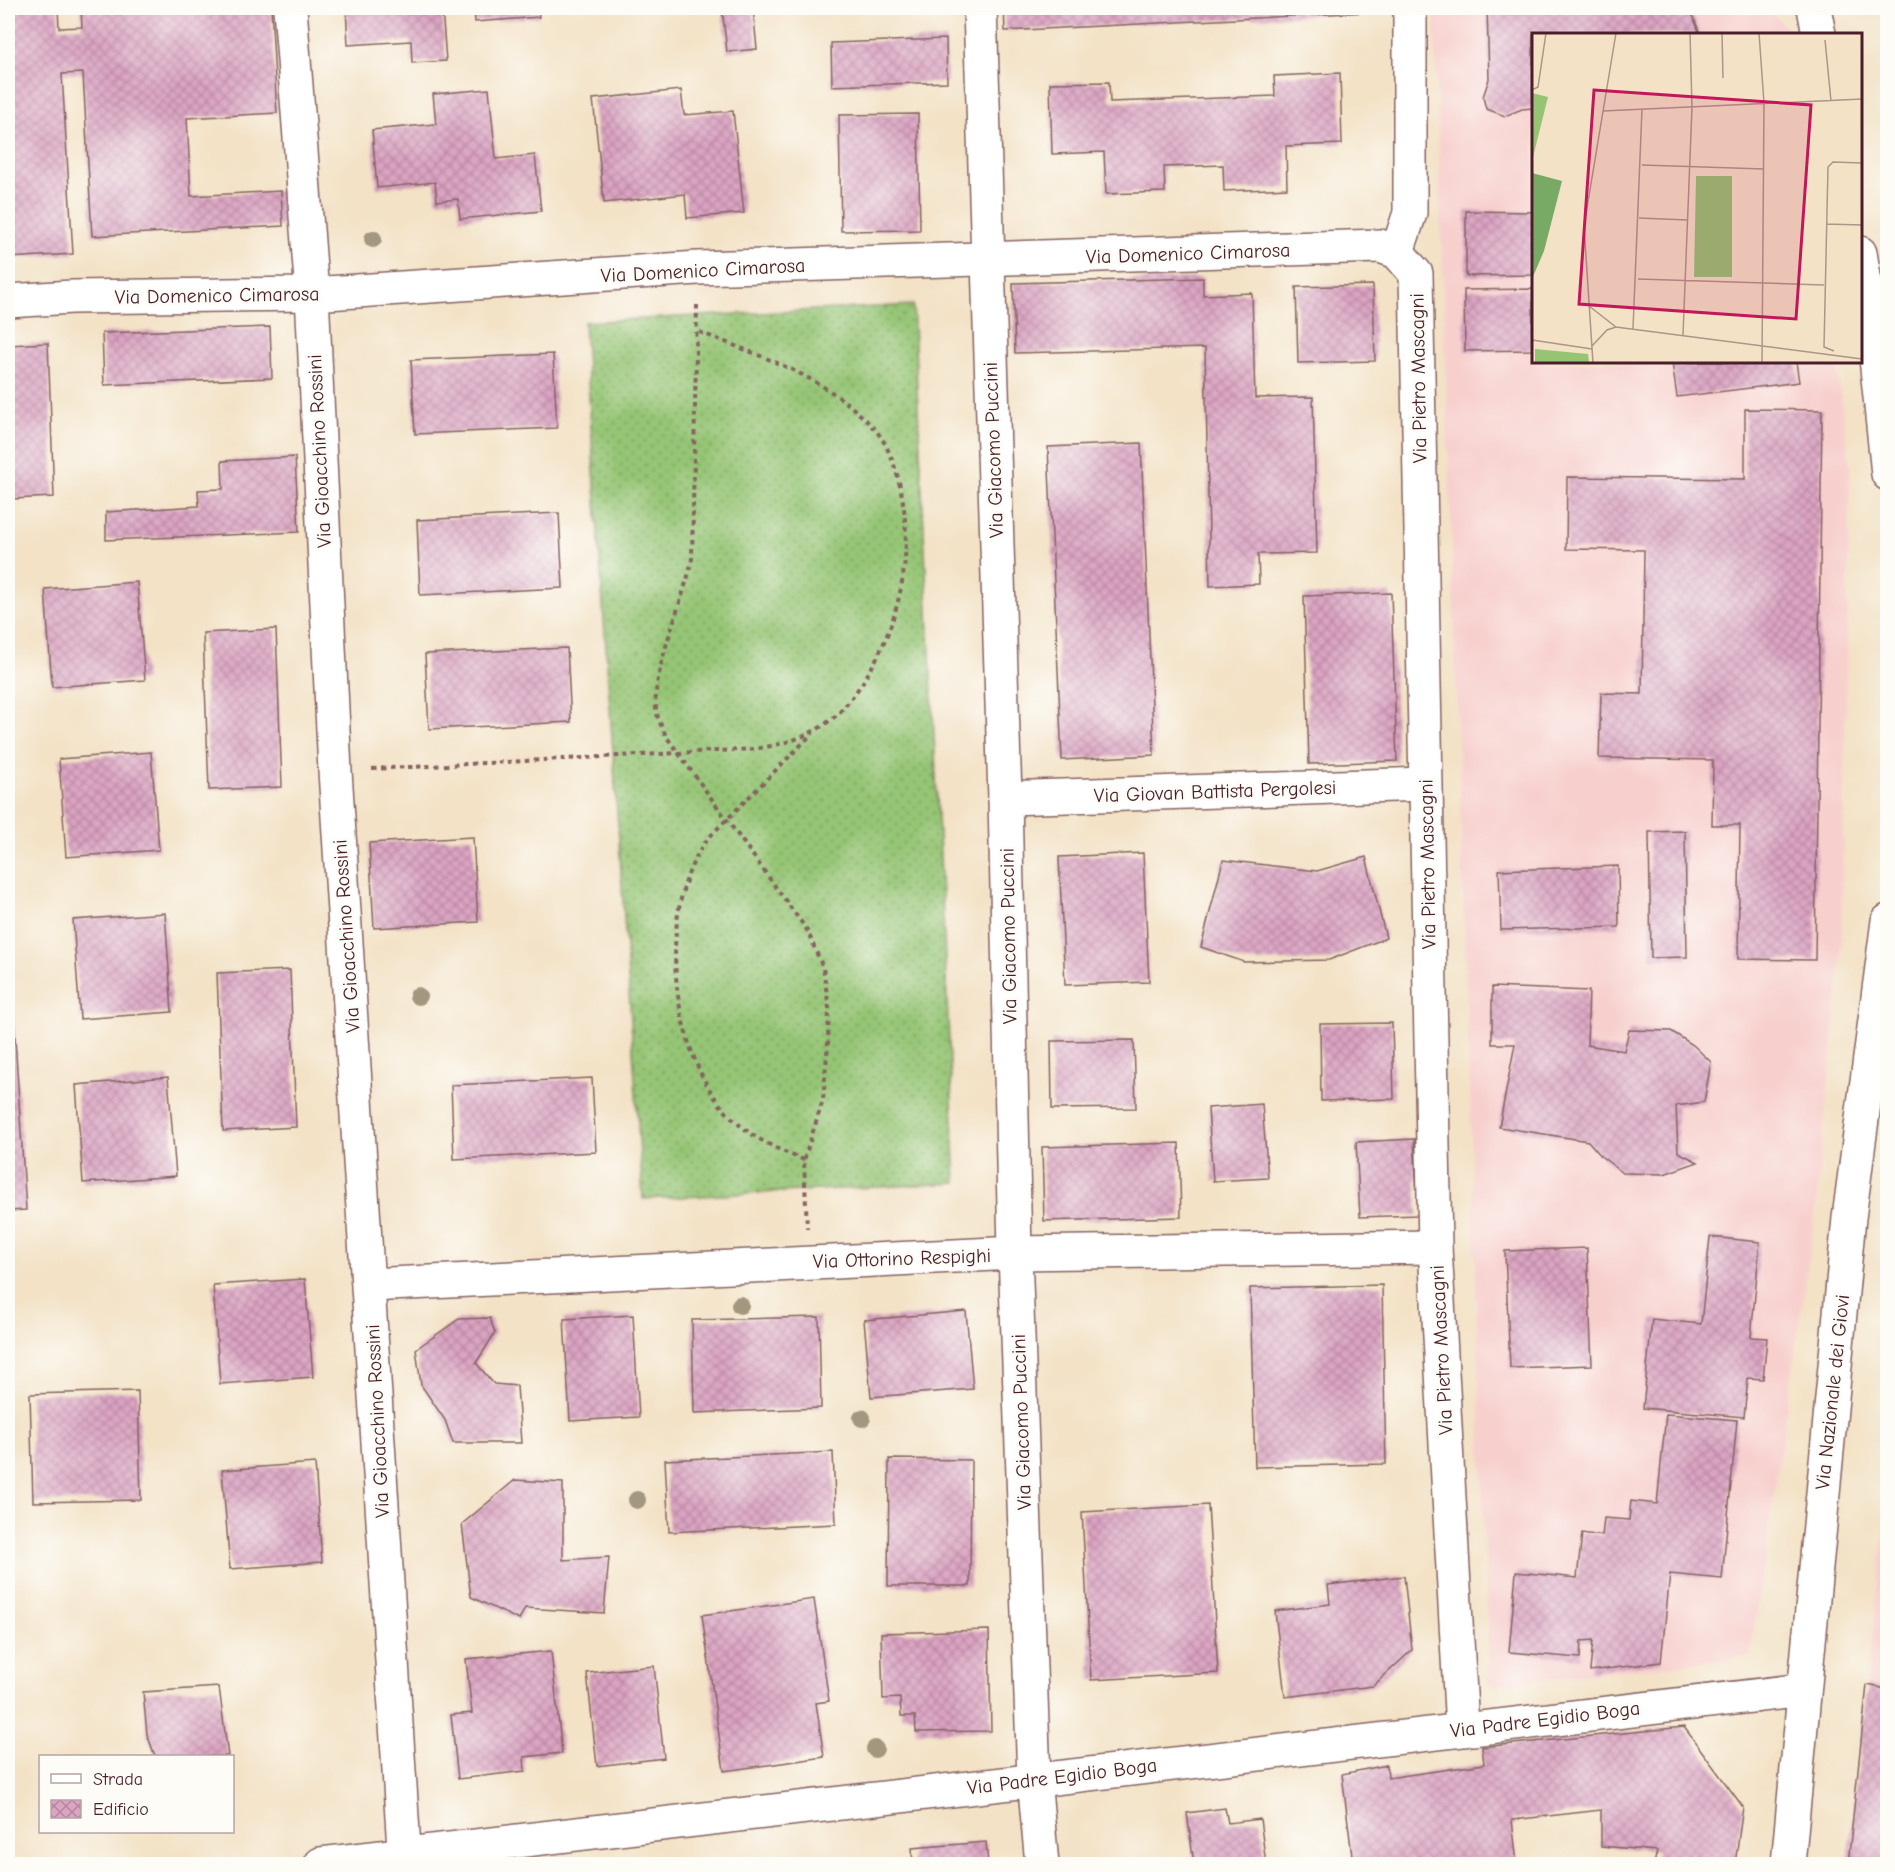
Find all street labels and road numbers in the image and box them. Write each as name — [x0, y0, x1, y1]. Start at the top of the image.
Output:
street label: Via Domenico Cimarosa — [1085, 238, 1291, 269]
street label: Via Domenico Cimarosa — [600, 254, 806, 287]
street label: Via Domenico Cimarosa — [114, 282, 320, 309]
street label: Via Pietro Mascagni — [1406, 293, 1431, 463]
street label: Via Gioacchino Rossini — [303, 354, 336, 548]
street label: Via Giacomo Puccini — [979, 361, 1008, 538]
street label: Via Giovan Battista Pergolesi — [1093, 776, 1337, 807]
street label: Via Pietro Mascagni — [1415, 779, 1440, 949]
street label: Via Gioacchino Rossini — [328, 839, 365, 1033]
street label: Via Giacomo Puccini — [995, 848, 1022, 1024]
street label: Via Ottorino Respighi — [812, 1244, 992, 1273]
street label: Via Pietro Mascagni — [1426, 1264, 1457, 1436]
street label: Via Nazionale dei Giovi — [1811, 1293, 1854, 1491]
street label: Via Gioacchino Rossini — [361, 1324, 394, 1518]
street label: Via Giacomo Puccini — [1007, 1333, 1036, 1510]
street label: Via Padre Egidio Boga — [1449, 1696, 1641, 1743]
street label: Via Padre Egidio Boga — [966, 1753, 1158, 1800]

